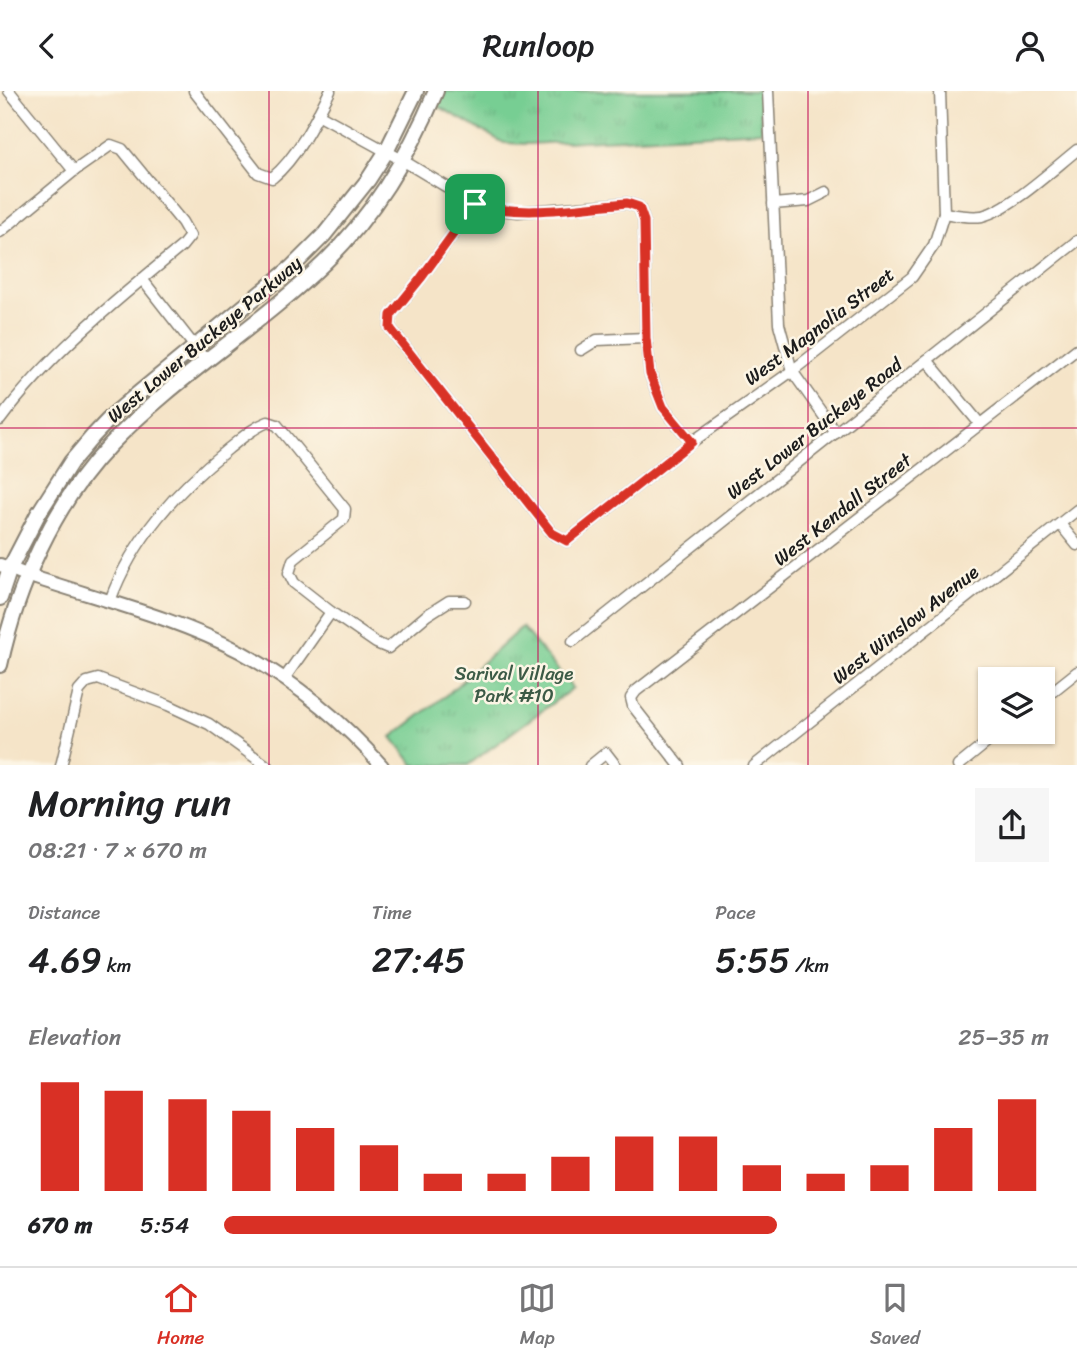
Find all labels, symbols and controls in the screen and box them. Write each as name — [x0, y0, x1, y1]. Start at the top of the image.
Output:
text: Runloop — [483, 17, 594, 74]
icon: back — [28, 27, 66, 65]
icon: person — [1011, 27, 1049, 65]
pin — [445, 174, 505, 234]
icon: arrive — [456, 185, 494, 223]
street label: West Lower Buckeye Parkway — [99, 247, 310, 431]
street label: West Magnolia Street — [737, 259, 902, 394]
street label: West Lower Buckeye Road — [719, 348, 910, 508]
street label: West Kendall Street — [766, 444, 920, 574]
street label: West Winslow Avenue — [825, 556, 986, 693]
park label: Sarival Village Park #10 — [455, 657, 573, 712]
map controls — [978, 667, 1055, 744]
button: layers — [978, 667, 1055, 744]
text: Morning run — [28, 770, 231, 837]
button: share — [975, 788, 1049, 862]
text: 08:21 · 7 × 670 m — [28, 830, 207, 871]
text: Distance — [28, 896, 100, 929]
text: Time — [372, 896, 412, 929]
text: Pace — [715, 896, 756, 929]
text: 4.69 — [28, 929, 102, 991]
text: 27:45 — [372, 929, 466, 991]
text: 5:55 — [715, 929, 790, 991]
text: km — [102, 949, 131, 982]
text: /km — [790, 949, 829, 982]
text: Elevation — [28, 1017, 121, 1058]
text: 25–35 m — [958, 1017, 1049, 1058]
text: 670 m — [28, 1205, 92, 1246]
text: 5:54 — [140, 1205, 189, 1246]
tab: Home — [157, 1279, 204, 1354]
tab: Map — [518, 1279, 556, 1354]
tab: Saved — [870, 1279, 920, 1354]

